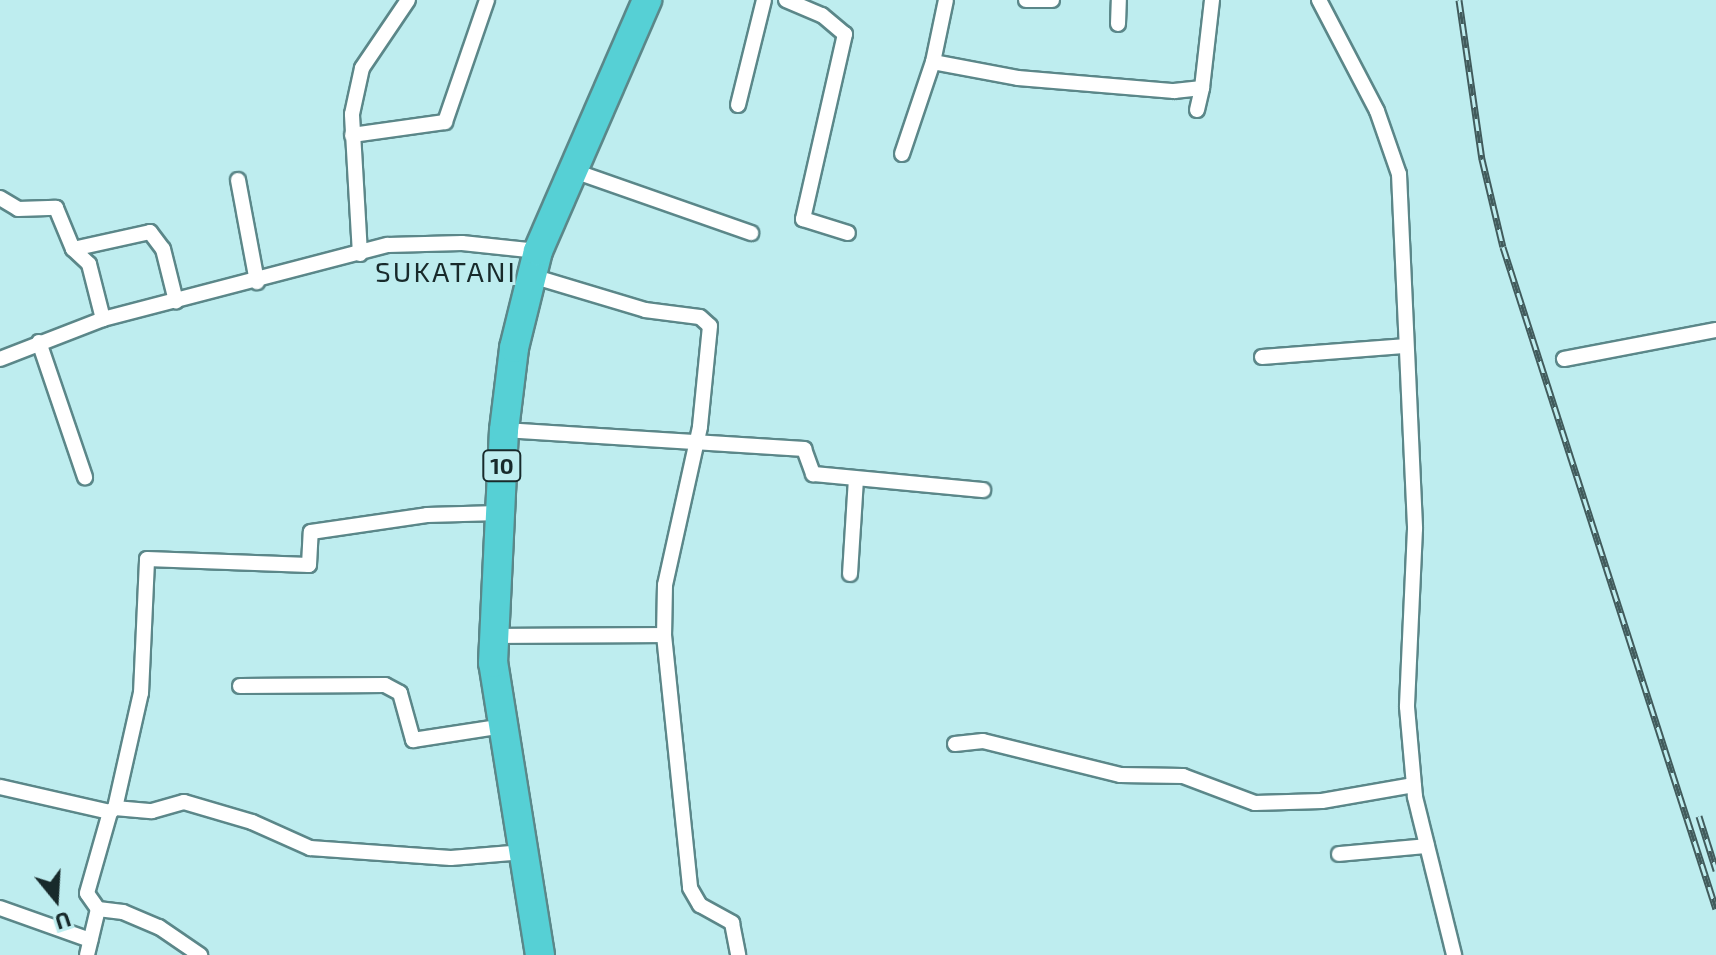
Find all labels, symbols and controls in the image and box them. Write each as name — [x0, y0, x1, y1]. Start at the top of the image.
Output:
district label: SUKATANI — [375, 254, 517, 288]
road number: 10 — [482, 448, 522, 484]
north arrow — [16, 859, 96, 939]
text: U — [52, 907, 75, 937]

